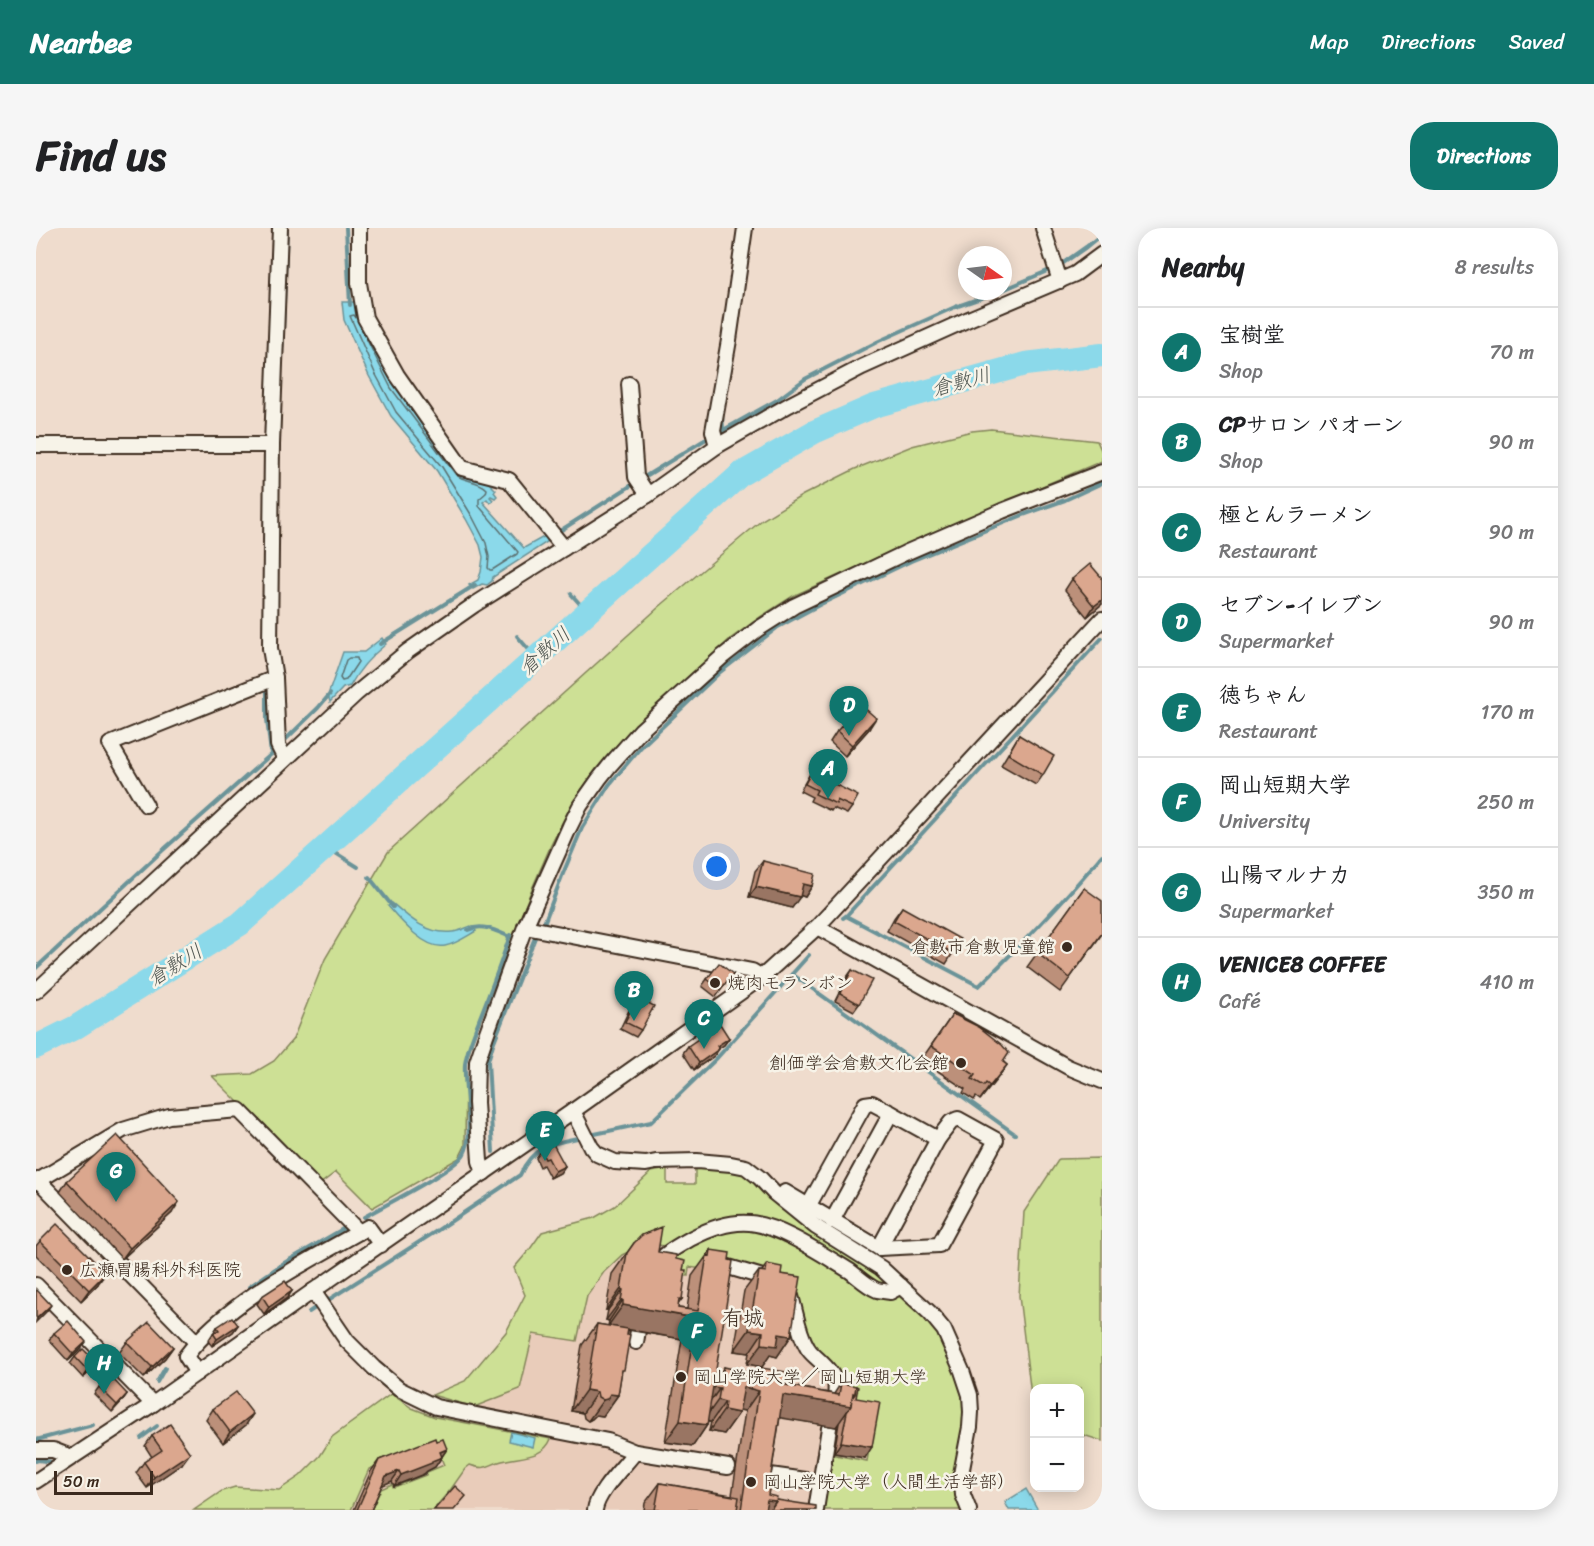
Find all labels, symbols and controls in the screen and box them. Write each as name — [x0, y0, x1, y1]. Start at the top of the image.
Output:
text: Nearbee — [30, 18, 132, 67]
text: Map — [1310, 23, 1348, 61]
text: Directions — [1381, 23, 1476, 61]
text: Saved — [1509, 23, 1564, 61]
text: Find us — [36, 119, 166, 193]
button: Directions — [1410, 122, 1558, 190]
text: Nearby — [1162, 244, 1244, 290]
north arrow — [958, 246, 1012, 300]
text: 8 results — [1455, 250, 1534, 285]
text: 宝樹堂 — [1219, 315, 1285, 354]
text: A — [1175, 335, 1188, 370]
text: 70 m — [1489, 335, 1534, 370]
text: Shop — [1219, 354, 1263, 389]
water label: 倉敷川 — [927, 357, 995, 407]
text: CPサロン パオーン — [1219, 405, 1404, 444]
text: B — [1175, 425, 1188, 460]
text: 90 m — [1489, 425, 1534, 460]
text: Shop — [1219, 444, 1263, 479]
text: 極とんラーメン — [1219, 495, 1373, 534]
text: C — [1175, 515, 1188, 550]
text: 90 m — [1489, 515, 1534, 550]
text: Restaurant — [1219, 534, 1318, 569]
text: セブン-イレブン — [1219, 585, 1383, 624]
text: D — [1176, 605, 1187, 640]
text: 90 m — [1489, 605, 1534, 640]
water label: 倉敷川 — [511, 618, 579, 684]
text: Supermarket — [1219, 624, 1334, 659]
text: 徳ちゃん — [1219, 675, 1307, 714]
pin: D — [830, 686, 868, 736]
text: E — [1176, 695, 1187, 730]
text: 170 m — [1481, 695, 1534, 730]
text: Restaurant — [1219, 714, 1318, 749]
pin: A — [808, 750, 848, 799]
text: 岡山短期大学 — [1219, 765, 1351, 804]
text: F — [1176, 785, 1187, 820]
text: 250 m — [1477, 785, 1534, 820]
text: University — [1219, 804, 1310, 839]
your location — [702, 852, 731, 881]
text: 山陽マルナカ — [1219, 855, 1351, 894]
text: G — [1175, 875, 1188, 910]
text: 350 m — [1478, 875, 1534, 910]
text: Supermarket — [1219, 894, 1334, 929]
place label: 倉敷市倉敷児童館 — [911, 931, 1055, 963]
water label: 倉敷川 — [140, 934, 210, 996]
marker: 倉敷市倉敷児童館 — [1060, 940, 1074, 954]
text: VENICE8 COFFEE — [1219, 945, 1386, 984]
text: H — [1174, 965, 1189, 1000]
text: 410 m — [1480, 965, 1534, 1000]
place label: 焼肉モランボン — [727, 967, 853, 999]
pin: B — [614, 972, 654, 1021]
marker: 焼肉モランボン — [708, 976, 722, 990]
text: Café — [1219, 984, 1261, 1019]
pin: C — [684, 1000, 724, 1049]
place label: 創価学会倉敷文化会館 — [769, 1047, 949, 1079]
marker: 創価学会倉敷文化会館 — [954, 1056, 968, 1070]
pin: E — [526, 1112, 564, 1161]
pin: G — [96, 1152, 136, 1202]
place label: 広瀬胃腸科外科医院 — [79, 1254, 241, 1286]
marker: 広瀬胃腸科外科医院 — [60, 1263, 74, 1277]
district label: 有城 — [722, 1299, 764, 1337]
pin: F — [678, 1312, 716, 1362]
pin: H — [84, 1344, 124, 1394]
place label: 岡山学院大学／岡山短期大学 — [693, 1361, 927, 1393]
marker: 岡山学院大学／岡山短期大学 — [674, 1370, 688, 1384]
map controls — [1030, 1384, 1084, 1492]
button: + — [1030, 1384, 1084, 1438]
button: − — [1030, 1438, 1084, 1492]
place label: 岡山学院大学（人間生活学部） — [763, 1466, 1015, 1498]
text: 50 m — [63, 1467, 99, 1496]
scale bar — [54, 1468, 153, 1496]
marker: 岡山学院大学（人間生活学部） — [744, 1475, 758, 1489]

